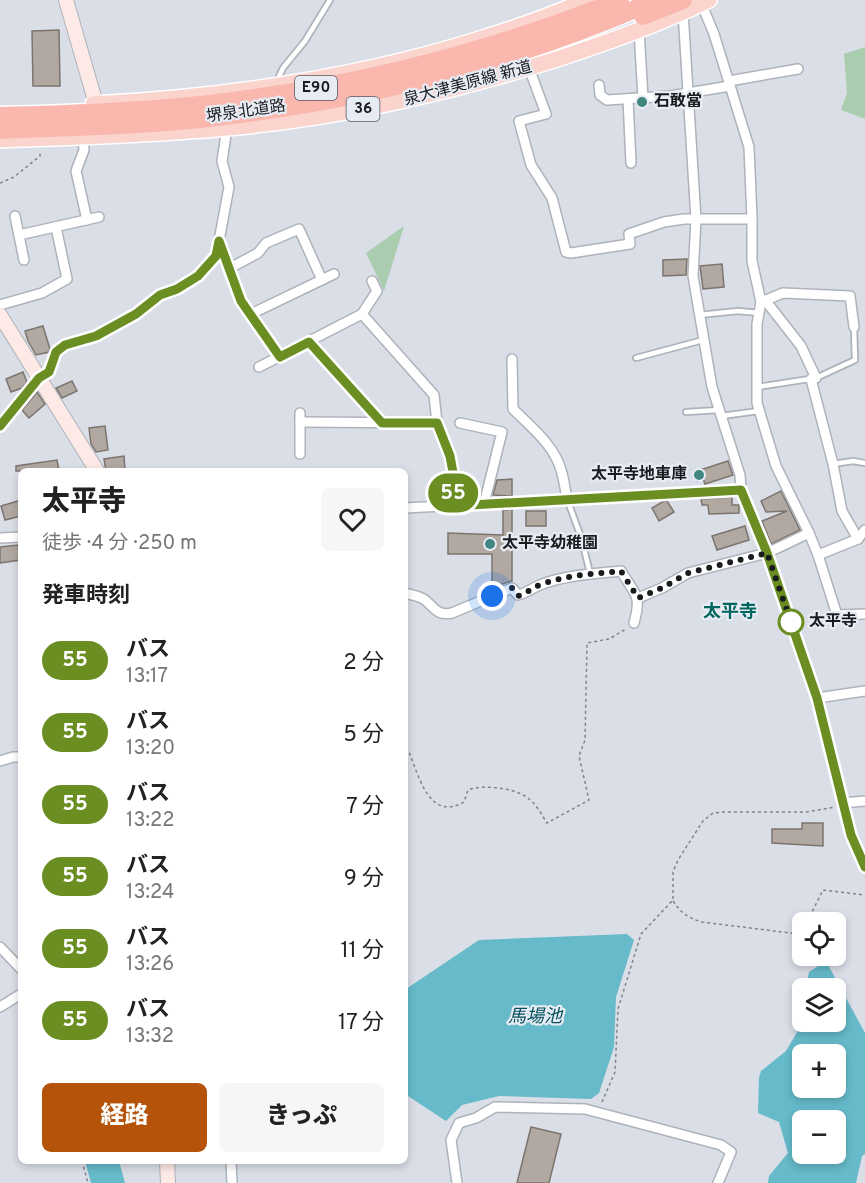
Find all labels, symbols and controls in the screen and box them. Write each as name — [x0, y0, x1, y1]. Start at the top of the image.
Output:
street label: 泉大津美原線 新道 — [402, 57, 534, 111]
road number: E90 — [295, 76, 337, 100]
place label: 石敢當 — [654, 92, 702, 112]
marker: 石敢當 — [635, 95, 649, 109]
street label: 堺泉北道路 — [205, 97, 287, 127]
road number: 36 — [346, 97, 380, 121]
place label: 太平寺地車庫 — [591, 465, 687, 485]
marker: 太平寺地車庫 — [692, 468, 706, 482]
line badge: 55 — [426, 474, 480, 512]
text: 55 — [440, 480, 466, 507]
text: 太平寺 — [42, 485, 126, 521]
button: heart — [321, 488, 384, 551]
text: 徒歩 · 4 分 · 250 m — [42, 531, 197, 557]
place label: 太平寺幼稚園 — [502, 534, 598, 554]
marker: 太平寺幼稚園 — [483, 537, 497, 551]
your location — [477, 581, 507, 611]
text: 発車時刻 — [42, 583, 130, 610]
district label: 太平寺 — [703, 601, 757, 624]
marker: 太平寺 — [778, 609, 804, 635]
place label: 太平寺 — [809, 612, 857, 632]
text: バス — [126, 637, 170, 664]
text: 55 — [62, 647, 88, 674]
text: 2 分 — [343, 650, 384, 677]
text: 13:17 — [126, 664, 168, 690]
text: バス — [126, 709, 170, 736]
text: 55 — [62, 719, 88, 746]
text: 5 分 — [343, 722, 384, 749]
text: 13:20 — [126, 736, 175, 762]
text: バス — [126, 781, 170, 808]
text: 55 — [62, 791, 88, 818]
text: 7 分 — [346, 794, 384, 821]
text: 13:22 — [126, 808, 174, 834]
text: バス — [126, 853, 170, 880]
text: 55 — [62, 863, 88, 890]
text: 9 分 — [344, 866, 384, 893]
text: 13:24 — [126, 880, 174, 906]
map controls — [792, 912, 846, 1164]
button: locate — [792, 912, 846, 966]
text: バス — [126, 925, 170, 952]
text: 55 — [62, 935, 88, 962]
text: 11 分 — [340, 938, 384, 965]
text: 13:26 — [126, 952, 174, 978]
button: layers — [792, 978, 846, 1032]
text: バス — [126, 997, 170, 1024]
water label: 馬場池 — [508, 1006, 564, 1029]
text: 55 — [62, 1007, 88, 1034]
text: 17 分 — [338, 1010, 384, 1037]
text: 13:32 — [126, 1024, 174, 1050]
button: + — [792, 1044, 846, 1098]
button: 経路 — [42, 1083, 207, 1152]
button: きっぷ — [219, 1083, 384, 1152]
button: − — [792, 1110, 846, 1164]

